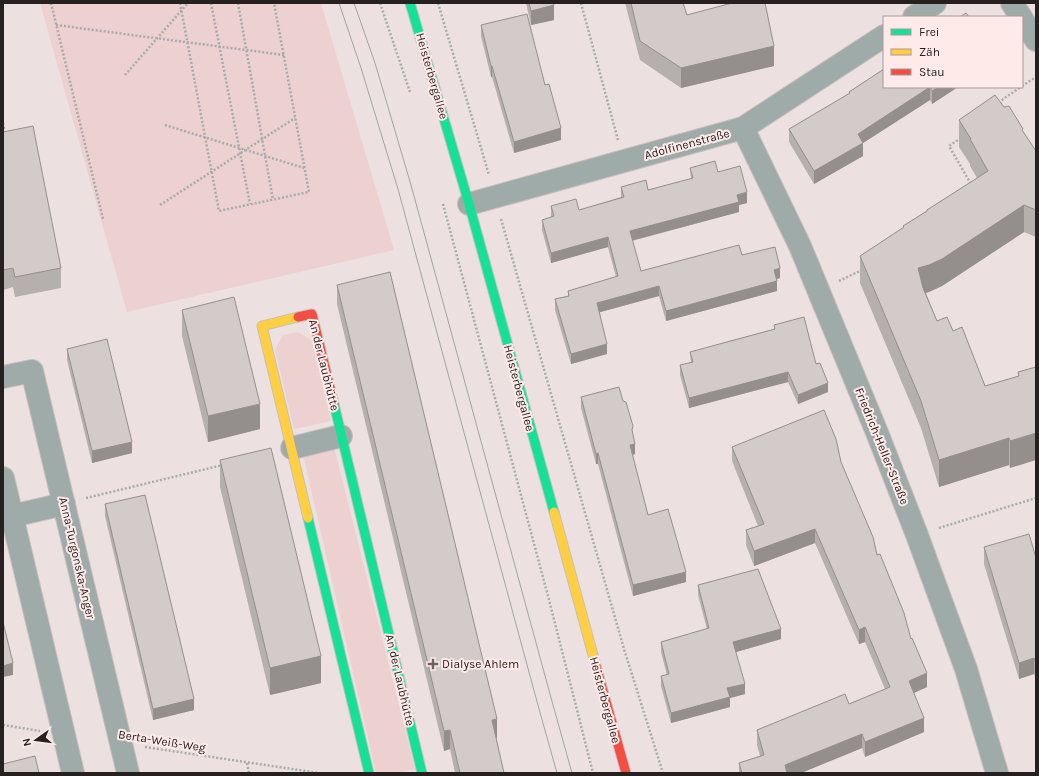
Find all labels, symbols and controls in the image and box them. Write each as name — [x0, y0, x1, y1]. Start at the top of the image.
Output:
legend — [883, 16, 1023, 88]
text: Frei — [919, 25, 939, 39]
street label: Heisterbergallee — [413, 31, 451, 121]
text: Zäh — [919, 45, 940, 59]
text: Stau — [919, 65, 945, 79]
street label: Adolfinenstraße — [643, 126, 731, 162]
street label: An der Laubhütte — [306, 318, 342, 412]
street label: Heisterbergallee — [501, 343, 537, 433]
street label: Friedrich-Heller-Straße — [852, 386, 912, 506]
street label: Anna-Turgonska-Anger — [56, 496, 98, 621]
street label: An der Laubhütte — [383, 633, 417, 727]
street label: Heisterbergallee — [587, 655, 623, 745]
place label: Dialyse Ahlem — [442, 657, 519, 671]
marker: Dialyse Ahlem — [427, 658, 439, 670]
north arrow — [16, 720, 56, 760]
street label: Berta-Weiß-Weg — [117, 727, 207, 755]
text: N — [20, 737, 34, 748]

